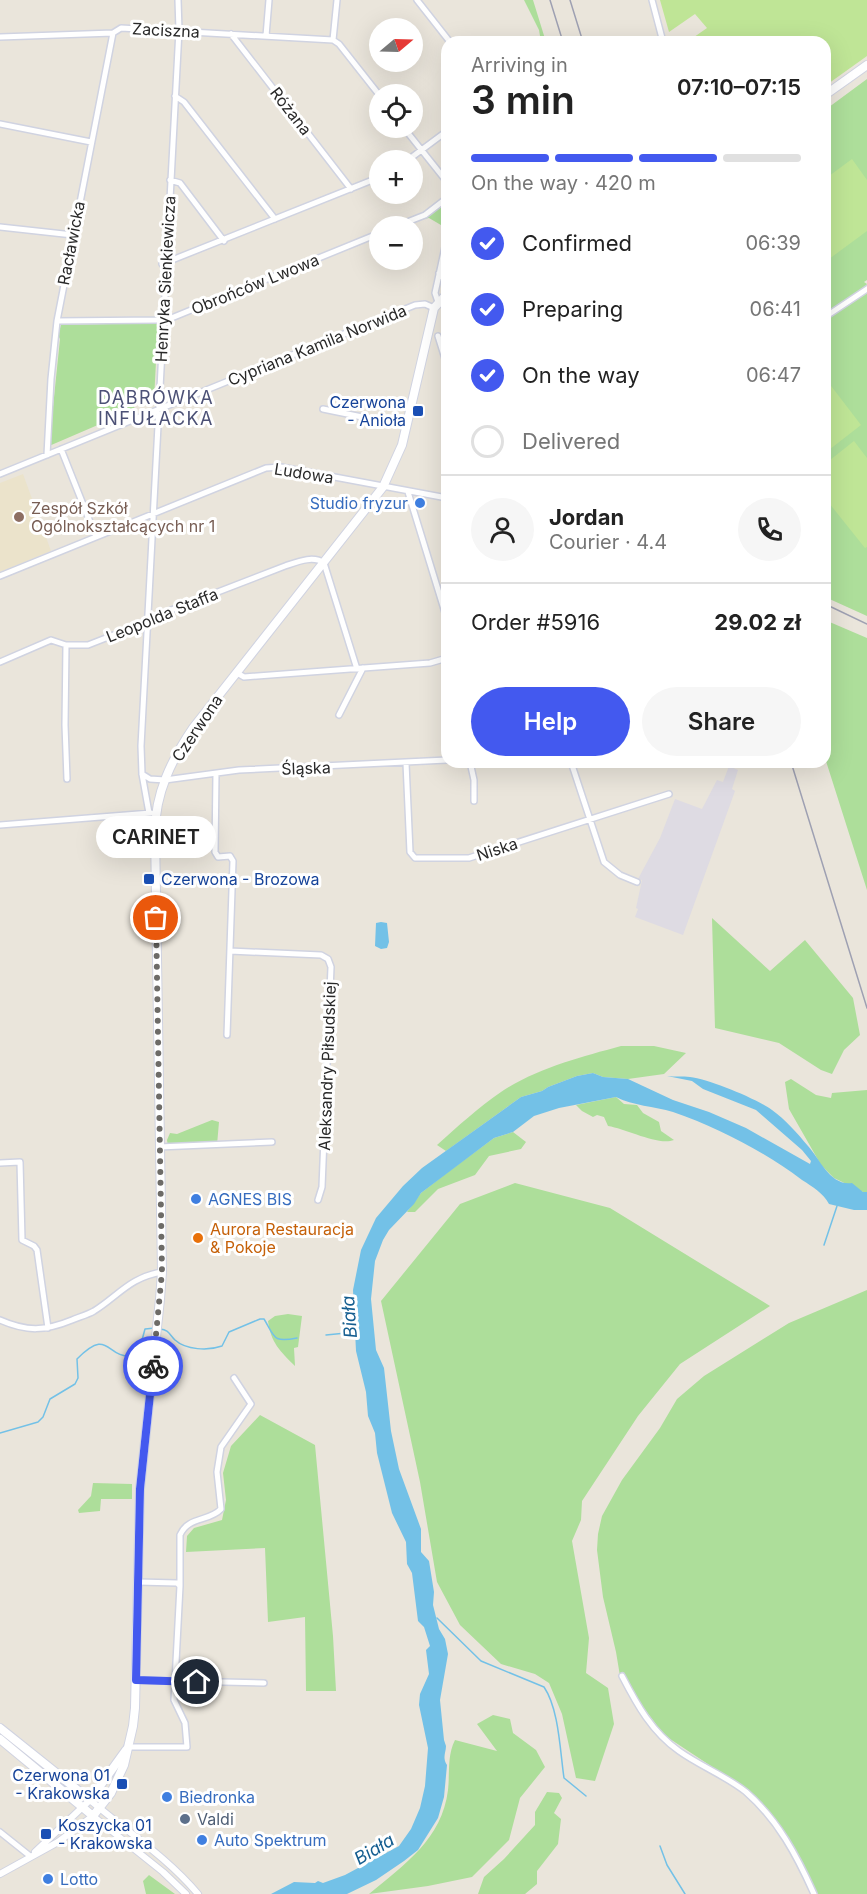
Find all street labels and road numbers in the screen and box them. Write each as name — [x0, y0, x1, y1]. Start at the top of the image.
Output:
street label: Zaciszna — [132, 18, 200, 42]
street label: Różana — [266, 83, 316, 139]
street label: Henryka Sienkiewicza — [151, 195, 179, 363]
street label: Racławicka — [53, 199, 89, 287]
street label: Obrońców Lwowa — [188, 249, 322, 319]
street label: Cypriana Kamila Norwida — [225, 300, 409, 390]
street label: Ludowa — [273, 458, 335, 488]
street label: Leopolda Staffa — [103, 583, 221, 647]
street label: Czerwona — [167, 691, 227, 765]
street label: Śląska — [281, 757, 331, 779]
street label: Niska — [474, 833, 520, 865]
street label: Aleksandry Piłsudskiej — [314, 981, 340, 1151]

